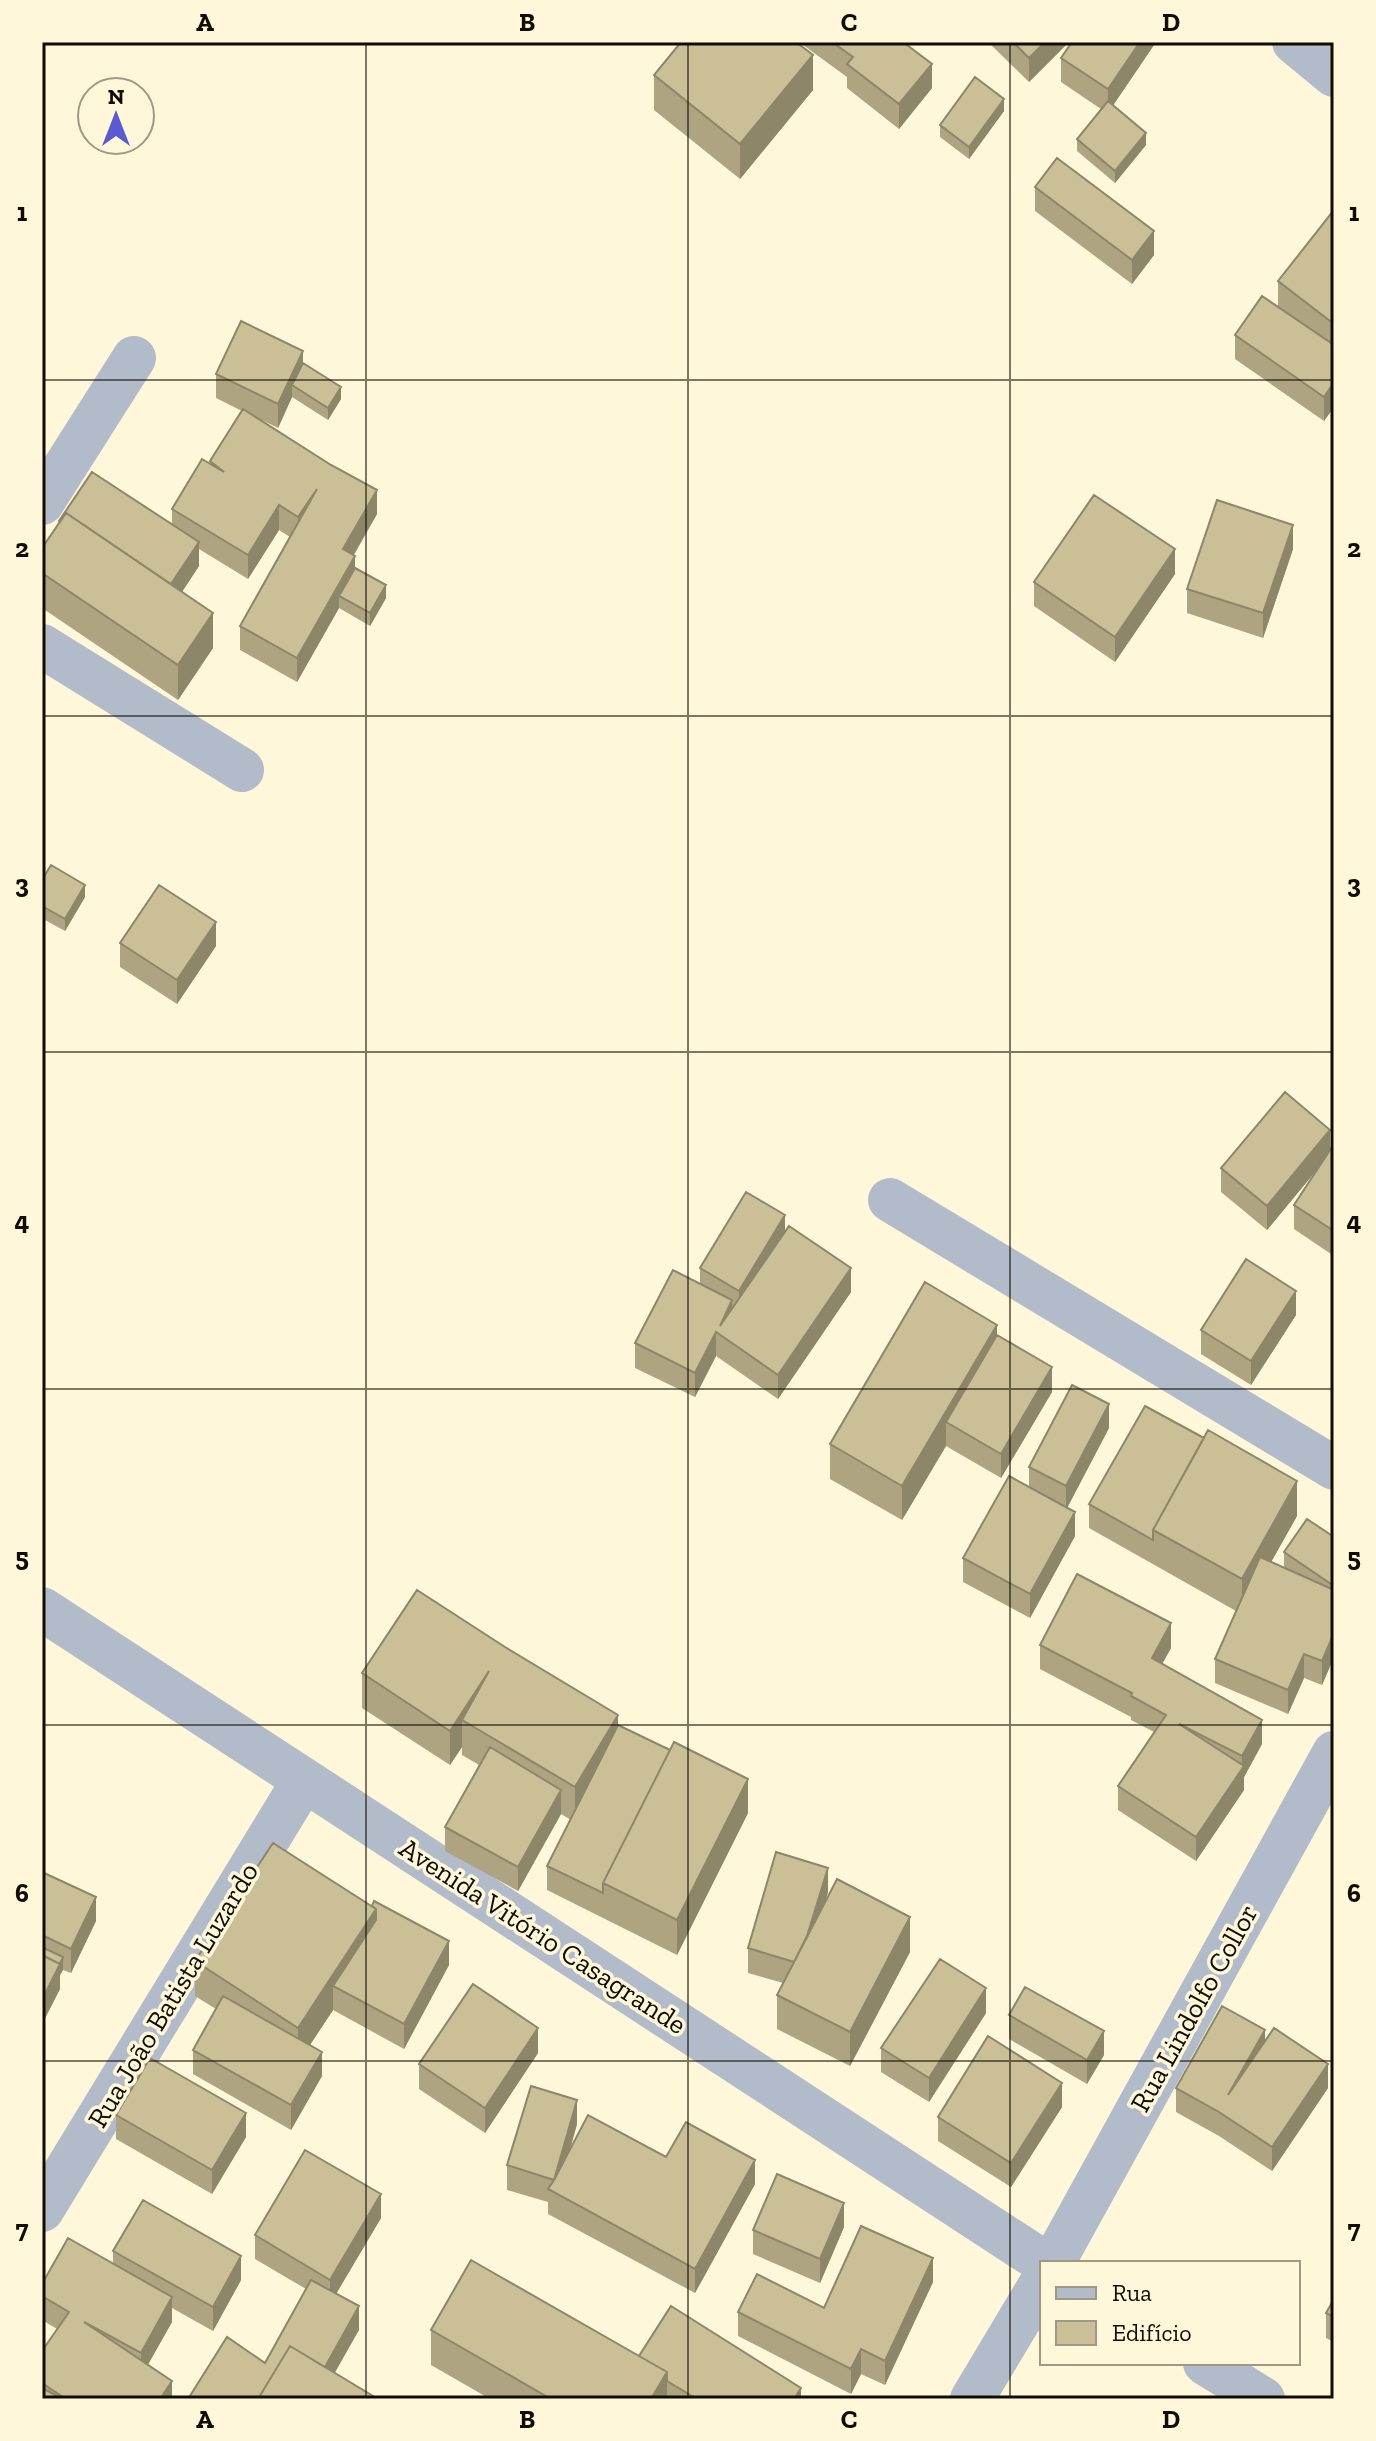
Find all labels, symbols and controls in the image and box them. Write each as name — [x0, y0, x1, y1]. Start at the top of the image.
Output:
text: A — [196, 6, 214, 38]
text: B — [519, 6, 535, 38]
text: C — [841, 6, 857, 38]
text: D — [1162, 6, 1180, 38]
north arrow — [76, 76, 156, 156]
text: N — [108, 83, 125, 110]
text: 1 — [17, 196, 28, 228]
text: 1 — [1349, 196, 1360, 228]
text: 2 — [15, 532, 29, 564]
text: 2 — [1347, 532, 1361, 564]
text: 3 — [15, 868, 29, 900]
text: 3 — [1347, 868, 1361, 900]
text: 4 — [15, 1205, 30, 1237]
text: 4 — [1347, 1205, 1362, 1237]
text: 5 — [15, 1541, 29, 1573]
text: 5 — [1347, 1541, 1361, 1573]
street label: Avenida Vitório Casagrande — [394, 1831, 692, 2041]
street label: Rua João Batista Luzardo — [81, 1857, 265, 2133]
text: 6 — [15, 1877, 29, 1909]
text: 6 — [1347, 1877, 1361, 1909]
street label: Rua Lindolfo Collor — [1123, 1898, 1265, 2118]
text: 7 — [16, 2213, 29, 2245]
text: 7 — [1348, 2213, 1361, 2245]
legend — [1040, 2261, 1300, 2365]
text: Rua — [1112, 2278, 1152, 2307]
text: Edifício — [1112, 2318, 1192, 2347]
text: A — [196, 2403, 214, 2435]
text: B — [519, 2403, 535, 2435]
text: C — [841, 2403, 857, 2435]
text: D — [1162, 2403, 1180, 2435]

